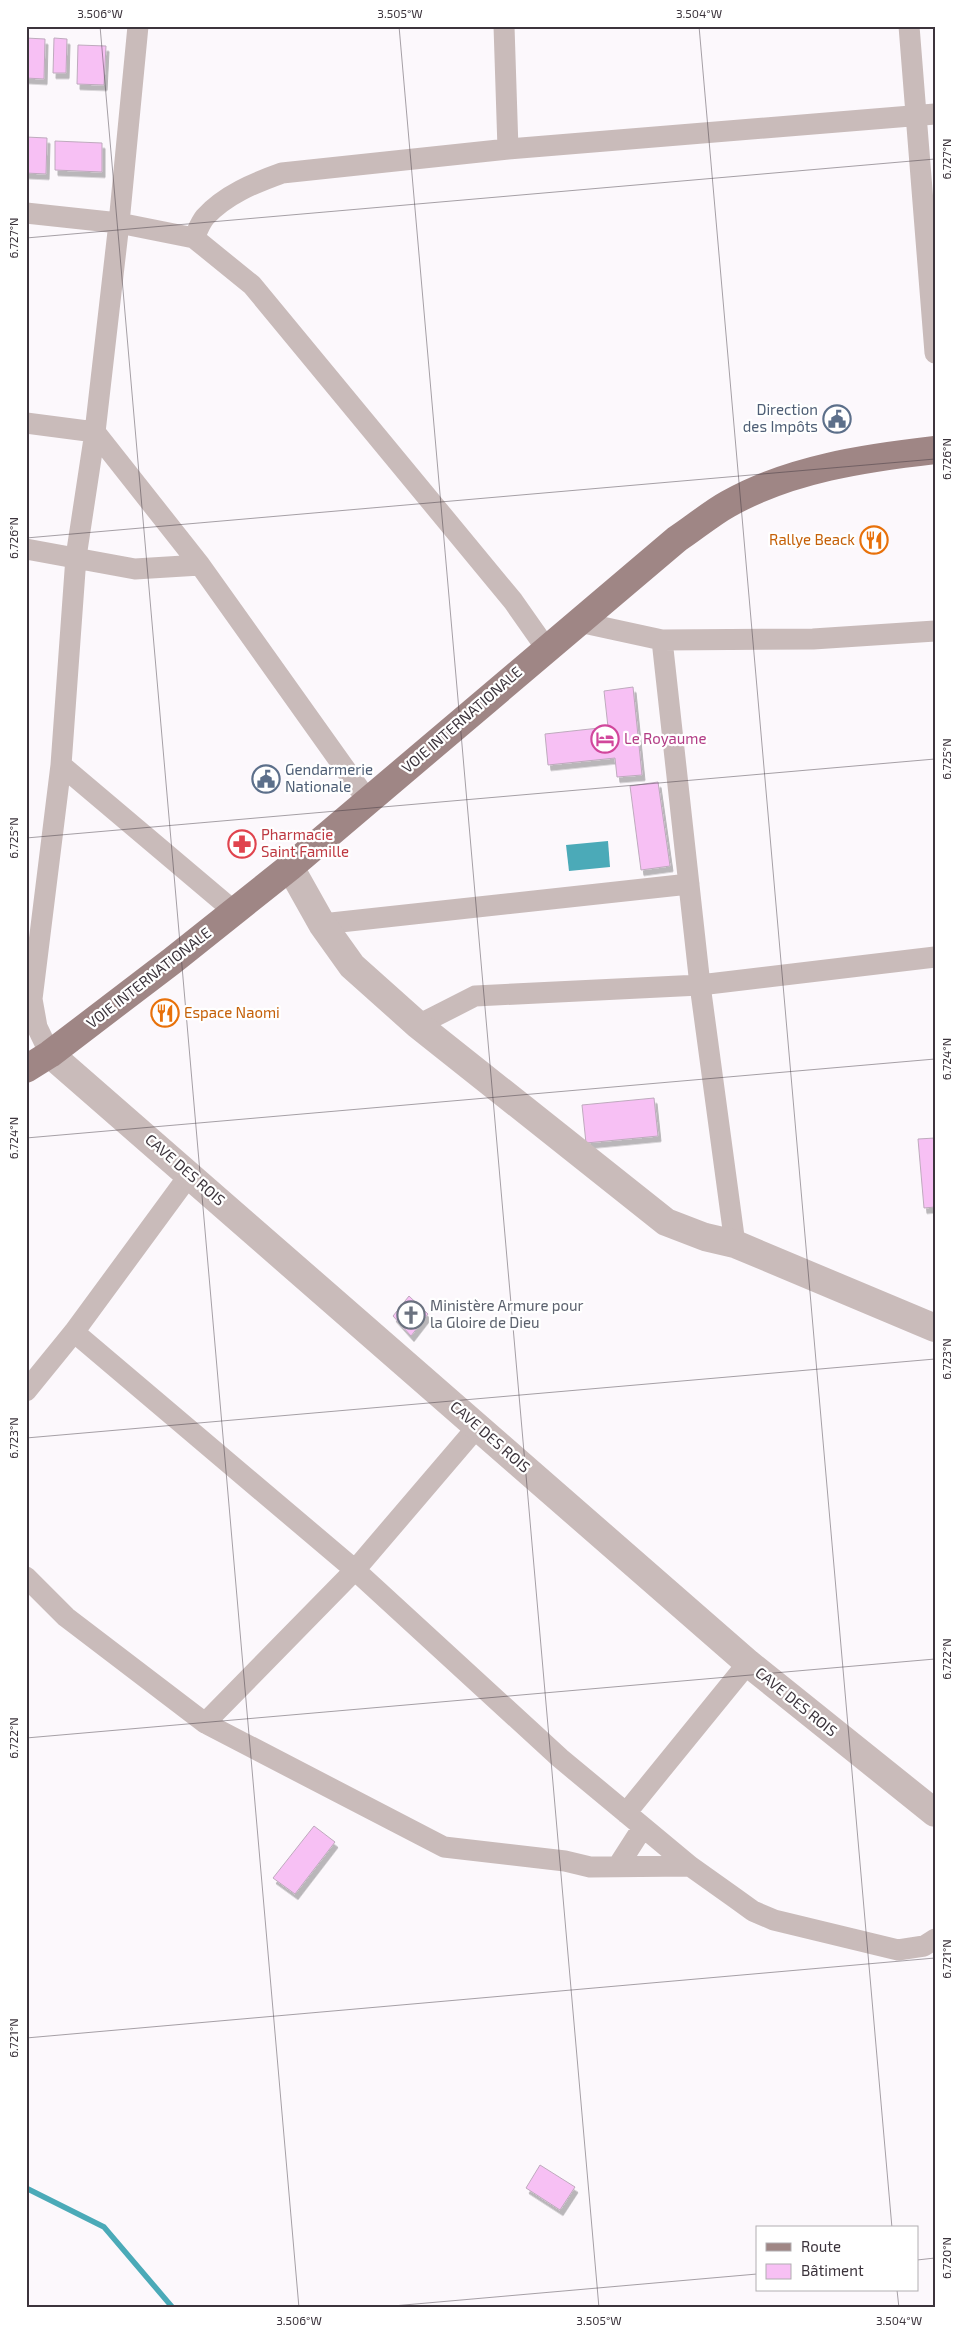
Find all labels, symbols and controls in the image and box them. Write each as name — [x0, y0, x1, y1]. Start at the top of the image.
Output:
text: 3.506°W — [77, 6, 123, 20]
text: 3.505°W — [377, 6, 423, 20]
text: 3.504°W — [676, 6, 722, 20]
text: 6.727°N — [939, 138, 953, 180]
text: 6.727°N — [6, 217, 20, 259]
place label: Direction des Impôts — [743, 400, 818, 435]
public building icon: Direction des Impôts — [822, 404, 852, 434]
text: 6.726°N — [939, 438, 953, 480]
text: 6.726°N — [6, 517, 20, 559]
restaurant icon: Rallye Beack — [859, 525, 889, 555]
place label: Rallye Beack — [769, 530, 855, 548]
street label: VOIE INTERNATIONALE — [398, 662, 525, 776]
hotel icon: Le Royaume — [590, 724, 620, 754]
place label: Le Royaume — [624, 729, 707, 747]
text: 6.725°N — [939, 738, 953, 780]
place label: Gendarmerie Nationale — [285, 760, 373, 795]
public building icon: Gendarmerie Nationale — [251, 764, 281, 794]
text: 6.725°N — [6, 817, 20, 859]
place label: Pharmacie Saint Famille — [261, 825, 349, 860]
pharmacy icon: Pharmacie Saint Famille — [227, 829, 257, 859]
street label: VOIE INTERNATIONALE — [82, 923, 214, 1032]
restaurant icon: Espace Naomi — [150, 998, 180, 1028]
place label: Espace Naomi — [184, 1003, 280, 1021]
text: 6.724°N — [939, 1038, 953, 1080]
text: 6.724°N — [6, 1117, 20, 1159]
street label: CAVE DES ROIS — [142, 1130, 229, 1209]
place label: Ministère Armure pour la Gloire de Dieu — [430, 1296, 584, 1331]
church icon: Ministère Armure pour la Gloire de Dieu — [396, 1300, 426, 1330]
text: 6.723°N — [939, 1338, 953, 1380]
street label: CAVE DES ROIS — [447, 1397, 534, 1476]
text: 6.723°N — [6, 1417, 20, 1459]
text: 6.722°N — [939, 1638, 953, 1680]
street label: CAVE DES ROIS — [752, 1663, 841, 1740]
text: 6.722°N — [6, 1717, 20, 1759]
text: 6.721°N — [939, 1939, 953, 1979]
text: 6.721°N — [6, 2018, 20, 2058]
legend — [756, 2226, 918, 2292]
text: Route — [801, 2237, 841, 2255]
text: 6.720°N — [939, 2237, 953, 2279]
text: Bâtiment — [801, 2261, 864, 2279]
text: 3.506°W — [276, 2313, 322, 2327]
text: 3.505°W — [576, 2313, 622, 2327]
text: 3.504°W — [876, 2313, 922, 2327]

